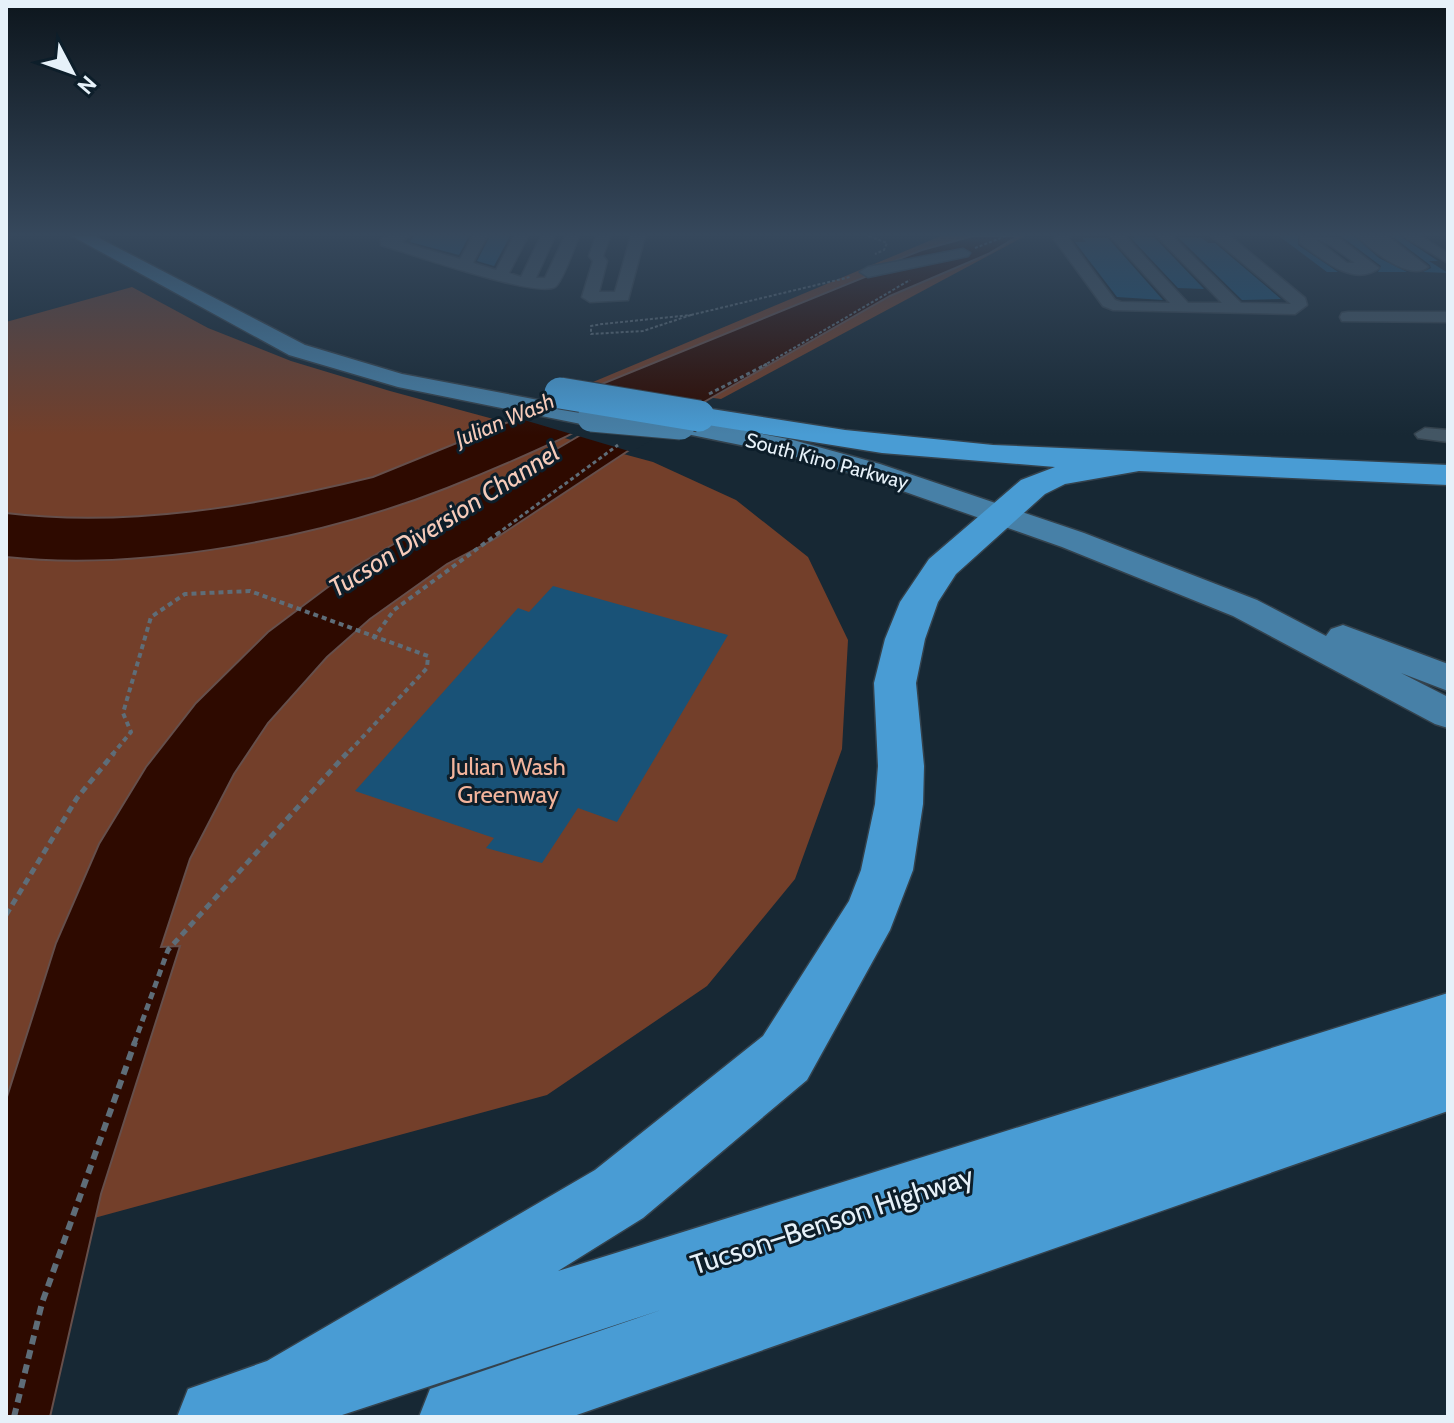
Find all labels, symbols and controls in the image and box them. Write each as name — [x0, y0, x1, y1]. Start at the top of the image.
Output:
north arrow — [32, 32, 112, 112]
text: N — [71, 70, 102, 100]
water label: Julian Wash — [450, 387, 558, 454]
street label: South Kino Parkway — [743, 428, 911, 494]
water label: Tucson Diversion Channel — [323, 436, 565, 604]
park label: Julian Wash Greenway — [449, 752, 566, 809]
street label: Tucson–Benson Highway — [686, 1158, 978, 1282]

